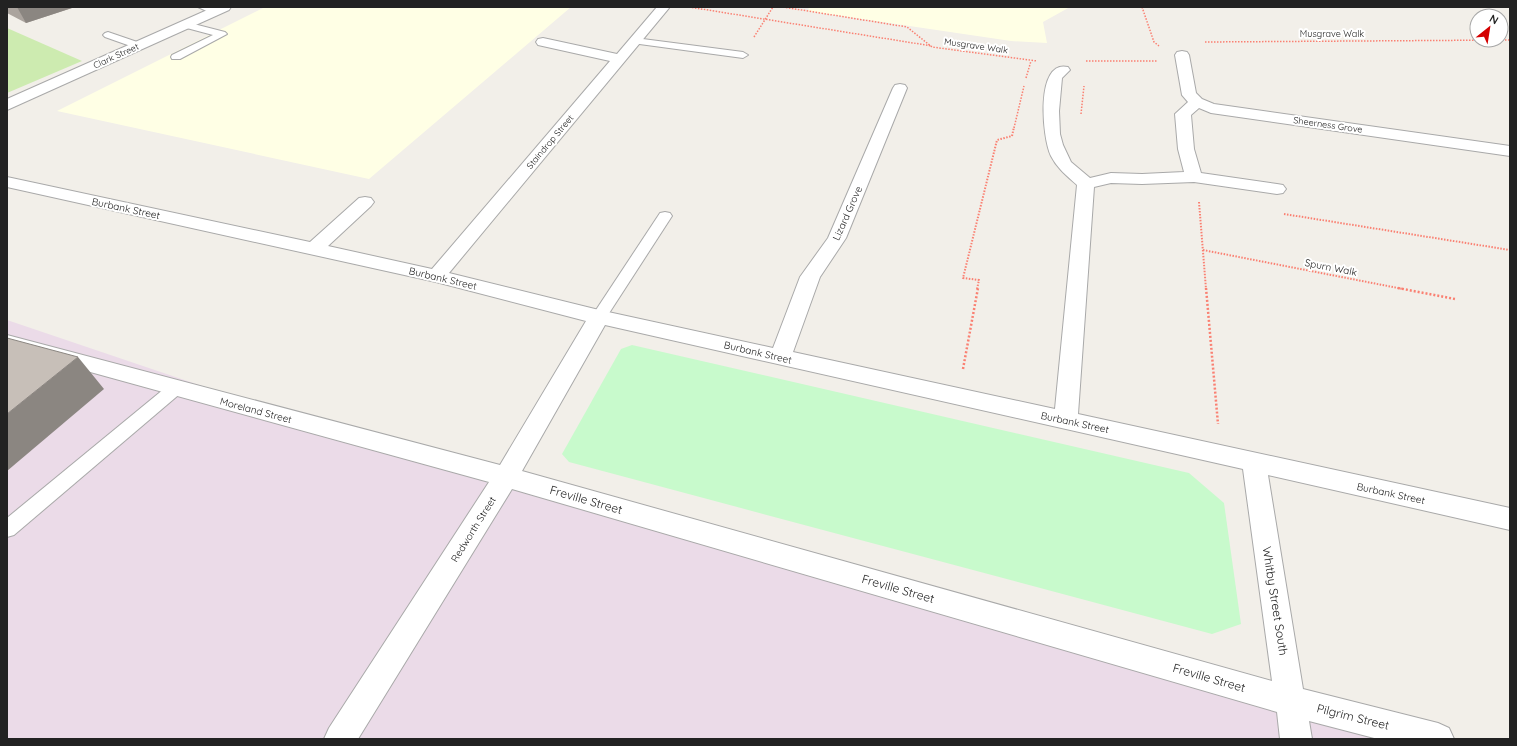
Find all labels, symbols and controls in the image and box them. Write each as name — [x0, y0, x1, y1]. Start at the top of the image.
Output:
north arrow — [1469, 8, 1509, 48]
text: N — [1487, 11, 1501, 27]
street label: Musgrave Walk — [1300, 28, 1364, 39]
street label: Musgrave Walk — [943, 36, 1009, 55]
street label: Clark Street — [91, 41, 140, 70]
street label: Staindrop Street — [524, 112, 575, 171]
street label: Sheerness Grove — [1293, 114, 1363, 135]
street label: Lizard Grove — [830, 184, 865, 242]
street label: Burbank Street — [91, 195, 162, 222]
street label: Spurn Walk — [1304, 256, 1358, 279]
street label: Burbank Street — [408, 264, 479, 293]
street label: Burbank Street — [723, 338, 794, 367]
street label: Moreland Street — [219, 395, 294, 426]
street label: Burbank Street — [1040, 409, 1111, 436]
street label: Burbank Street — [1356, 480, 1427, 507]
street label: Freville Street — [548, 482, 624, 517]
street label: Redworth Street — [448, 494, 499, 564]
street label: Whitby Street South — [1259, 545, 1292, 657]
street label: Freville Street — [860, 571, 936, 606]
street label: Freville Street — [1171, 660, 1247, 695]
street label: Pilgrim Street — [1315, 700, 1391, 733]

